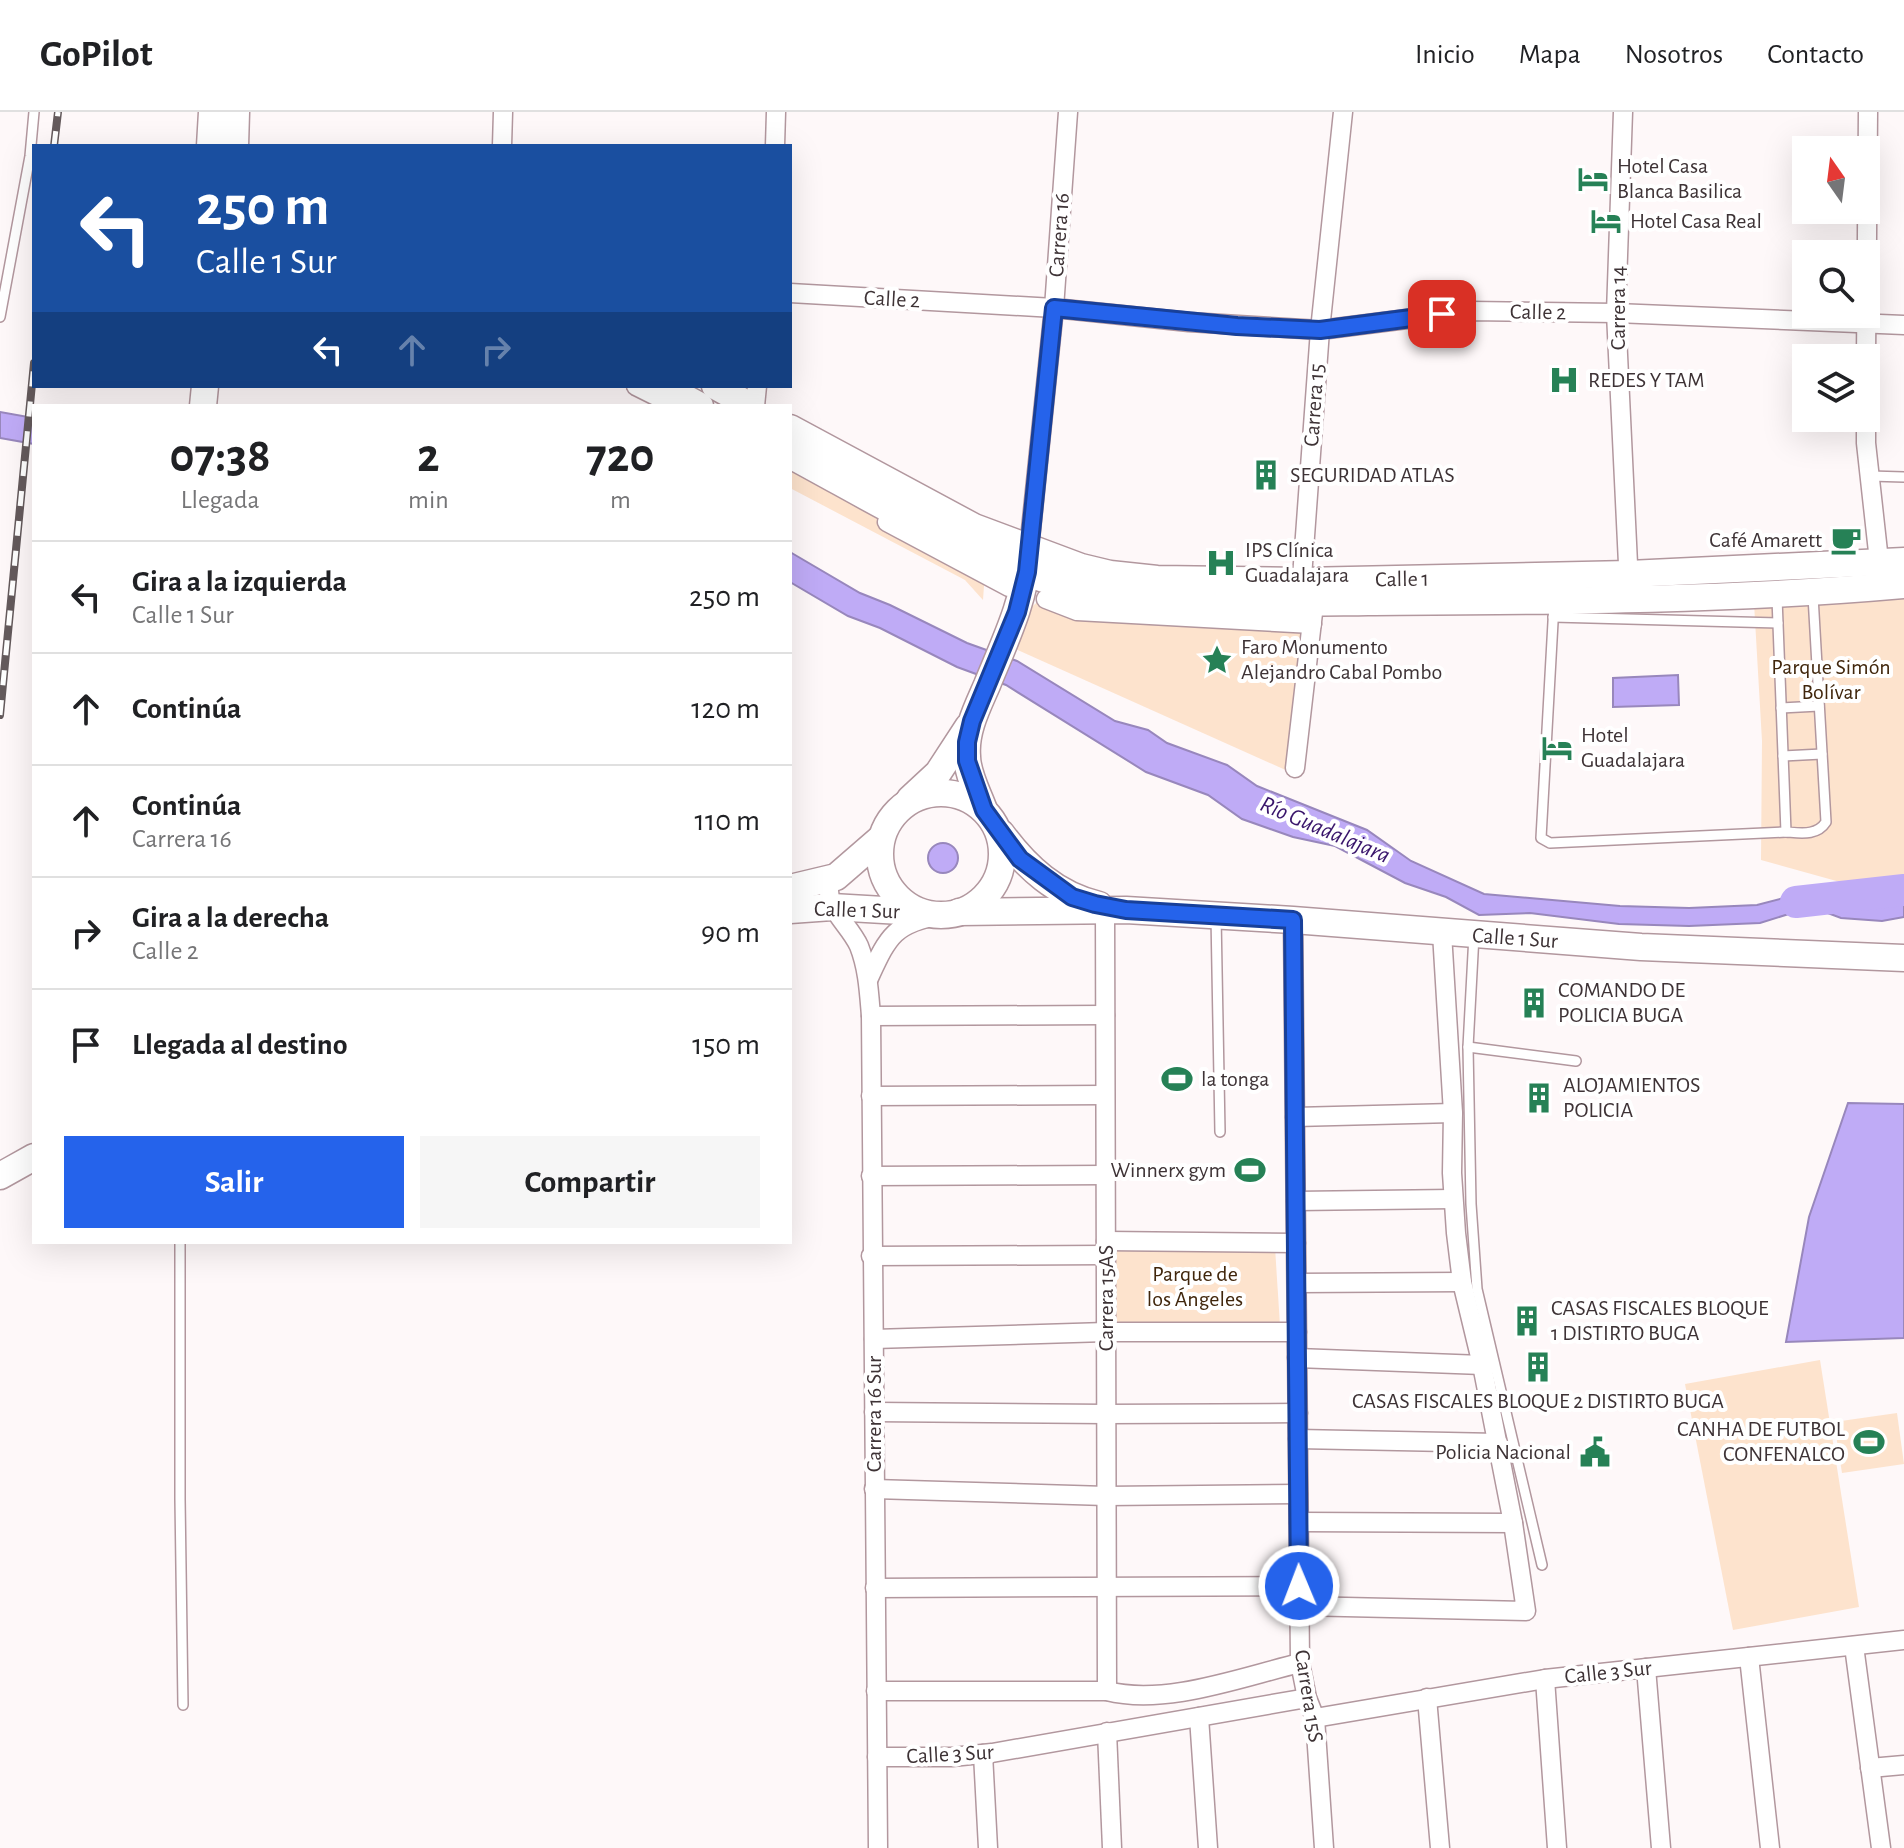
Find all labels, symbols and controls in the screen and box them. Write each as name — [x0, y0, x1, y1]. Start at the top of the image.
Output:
text: GoPilot — [40, 36, 153, 74]
text: Inicio — [1415, 41, 1475, 69]
text: Mapa — [1519, 41, 1581, 69]
text: Nosotros — [1625, 41, 1723, 69]
text: Contacto — [1767, 41, 1864, 69]
north arrow — [1792, 136, 1880, 224]
map controls — [1792, 136, 1880, 432]
place label: Hotel Casa Blanca Basilica — [1617, 155, 1742, 202]
hotel icon: Hotel Casa Blanca Basilica — [1576, 162, 1610, 196]
icon: left — [64, 176, 168, 280]
text: 250 m — [196, 179, 329, 235]
street label: Carrera 16 — [1045, 192, 1073, 278]
hotel icon: Hotel Casa Real — [1589, 204, 1623, 238]
place label: Hotel Casa Real — [1630, 210, 1762, 232]
button: search — [1792, 240, 1880, 328]
text: Calle 1 Sur — [196, 244, 337, 280]
street label: Carrera 14 — [1607, 266, 1629, 350]
pin — [1408, 280, 1476, 348]
street label: Calle 2 — [863, 287, 921, 311]
icon: arrive — [1420, 292, 1464, 336]
street label: Calle 2 — [1510, 301, 1566, 323]
icon: left — [306, 328, 350, 372]
icon: ahead — [390, 328, 434, 372]
icon: right — [474, 328, 518, 372]
button: layers — [1792, 344, 1880, 432]
street label: Carrera 15 — [1300, 363, 1328, 447]
hospital icon: REDES Y TAM — [1547, 363, 1581, 397]
place label: REDES Y TAM — [1588, 369, 1705, 391]
text: 07:38 — [170, 433, 271, 481]
text: 2 — [417, 433, 440, 481]
text: 720 — [586, 433, 654, 481]
building icon: SEGURIDAD ATLAS — [1249, 458, 1283, 492]
place label: SEGURIDAD ATLAS — [1290, 464, 1455, 486]
text: Llegada — [181, 487, 259, 513]
text: min — [408, 487, 449, 513]
text: m — [610, 487, 631, 513]
cafe icon: Café Amarett — [1829, 523, 1863, 557]
place label: Café Amarett — [1709, 529, 1822, 551]
place label: IPS Clínica Guadalajara — [1245, 539, 1349, 586]
hospital icon: IPS Clínica Guadalajara — [1204, 546, 1238, 580]
text: Gira a la izquierda — [132, 567, 347, 597]
street label: Calle 1 — [1375, 568, 1429, 590]
icon: left — [64, 575, 108, 619]
text: 250 m — [689, 582, 760, 612]
text: Calle 1 Sur — [132, 602, 234, 628]
place label: Faro Monumento Alejandro Cabal Pombo — [1241, 636, 1442, 683]
place icon: Faro Monumento Alejandro Cabal Pombo — [1200, 643, 1234, 677]
park label: Parque Simón Bolívar — [1771, 656, 1891, 703]
icon: ahead — [64, 687, 108, 731]
text: Continúa — [132, 694, 241, 724]
text: 120 m — [691, 694, 760, 724]
place label: Hotel Guadalajara — [1581, 724, 1685, 771]
hotel icon: Hotel Guadalajara — [1540, 731, 1574, 765]
text: Continúa — [132, 791, 241, 821]
water label: Río Guadalajara — [1257, 792, 1393, 868]
icon: ahead — [64, 799, 108, 843]
text: 110 m — [695, 806, 760, 836]
text: Carrera 16 — [132, 826, 232, 852]
street label: Calle 1 Sur — [814, 898, 900, 922]
text: Gira a la derecha — [132, 903, 329, 933]
icon: right — [64, 911, 108, 955]
text: 90 m — [701, 918, 760, 948]
street label: Calle 1 Sur — [1471, 924, 1559, 952]
text: Calle 2 — [132, 938, 198, 964]
place label: COMANDO DE POLICIA BUGA — [1558, 979, 1686, 1026]
building icon: COMANDO DE POLICIA BUGA — [1517, 986, 1551, 1020]
icon: arrive — [64, 1023, 108, 1067]
text: Llegada al destino — [132, 1030, 348, 1060]
text: 150 m — [692, 1030, 760, 1060]
sports icon: la tonga — [1160, 1062, 1194, 1096]
place label: la tonga — [1201, 1068, 1269, 1090]
place label: ALOJAMIENTOS POLICIA — [1563, 1074, 1700, 1121]
building icon: ALOJAMIENTOS POLICIA — [1522, 1081, 1556, 1115]
button: Salir — [64, 1136, 404, 1228]
button: Compartir — [420, 1136, 760, 1228]
sports icon: Winnerx gym — [1233, 1153, 1267, 1187]
place label: Winnerx gym — [1110, 1159, 1226, 1181]
street label: Carrera 15AS — [1095, 1245, 1117, 1351]
park label: Parque de los Ángeles — [1147, 1263, 1243, 1310]
place label: CASAS FISCALES BLOQUE 1 DISTIRTO BUGA — [1551, 1297, 1769, 1344]
building icon: CASAS FISCALES BLOQUE 1 DISTIRTO BUGA — [1510, 1304, 1544, 1338]
building icon: CASAS FISCALES BLOQUE 2 DISTIRTO BUGA — [1521, 1350, 1555, 1384]
street label: Carrera 16 Sur — [863, 1356, 885, 1472]
place label: CASAS FISCALES BLOQUE 2 DISTIRTO BUGA — [1352, 1390, 1724, 1412]
place label: CANHA DE FUTBOL CONFENALCO — [1677, 1418, 1846, 1465]
sports icon: CANHA DE FUTBOL CONFENALCO — [1852, 1425, 1886, 1459]
public building icon: Policia Nacional — [1578, 1435, 1612, 1469]
place label: Policia Nacional — [1435, 1441, 1571, 1463]
position arrow — [1257, 1544, 1341, 1628]
street label: Carrera 15S — [1291, 1648, 1327, 1744]
street label: Calle 3 Sur — [1563, 1656, 1653, 1688]
street label: Calle 3 Sur — [906, 1741, 994, 1767]

